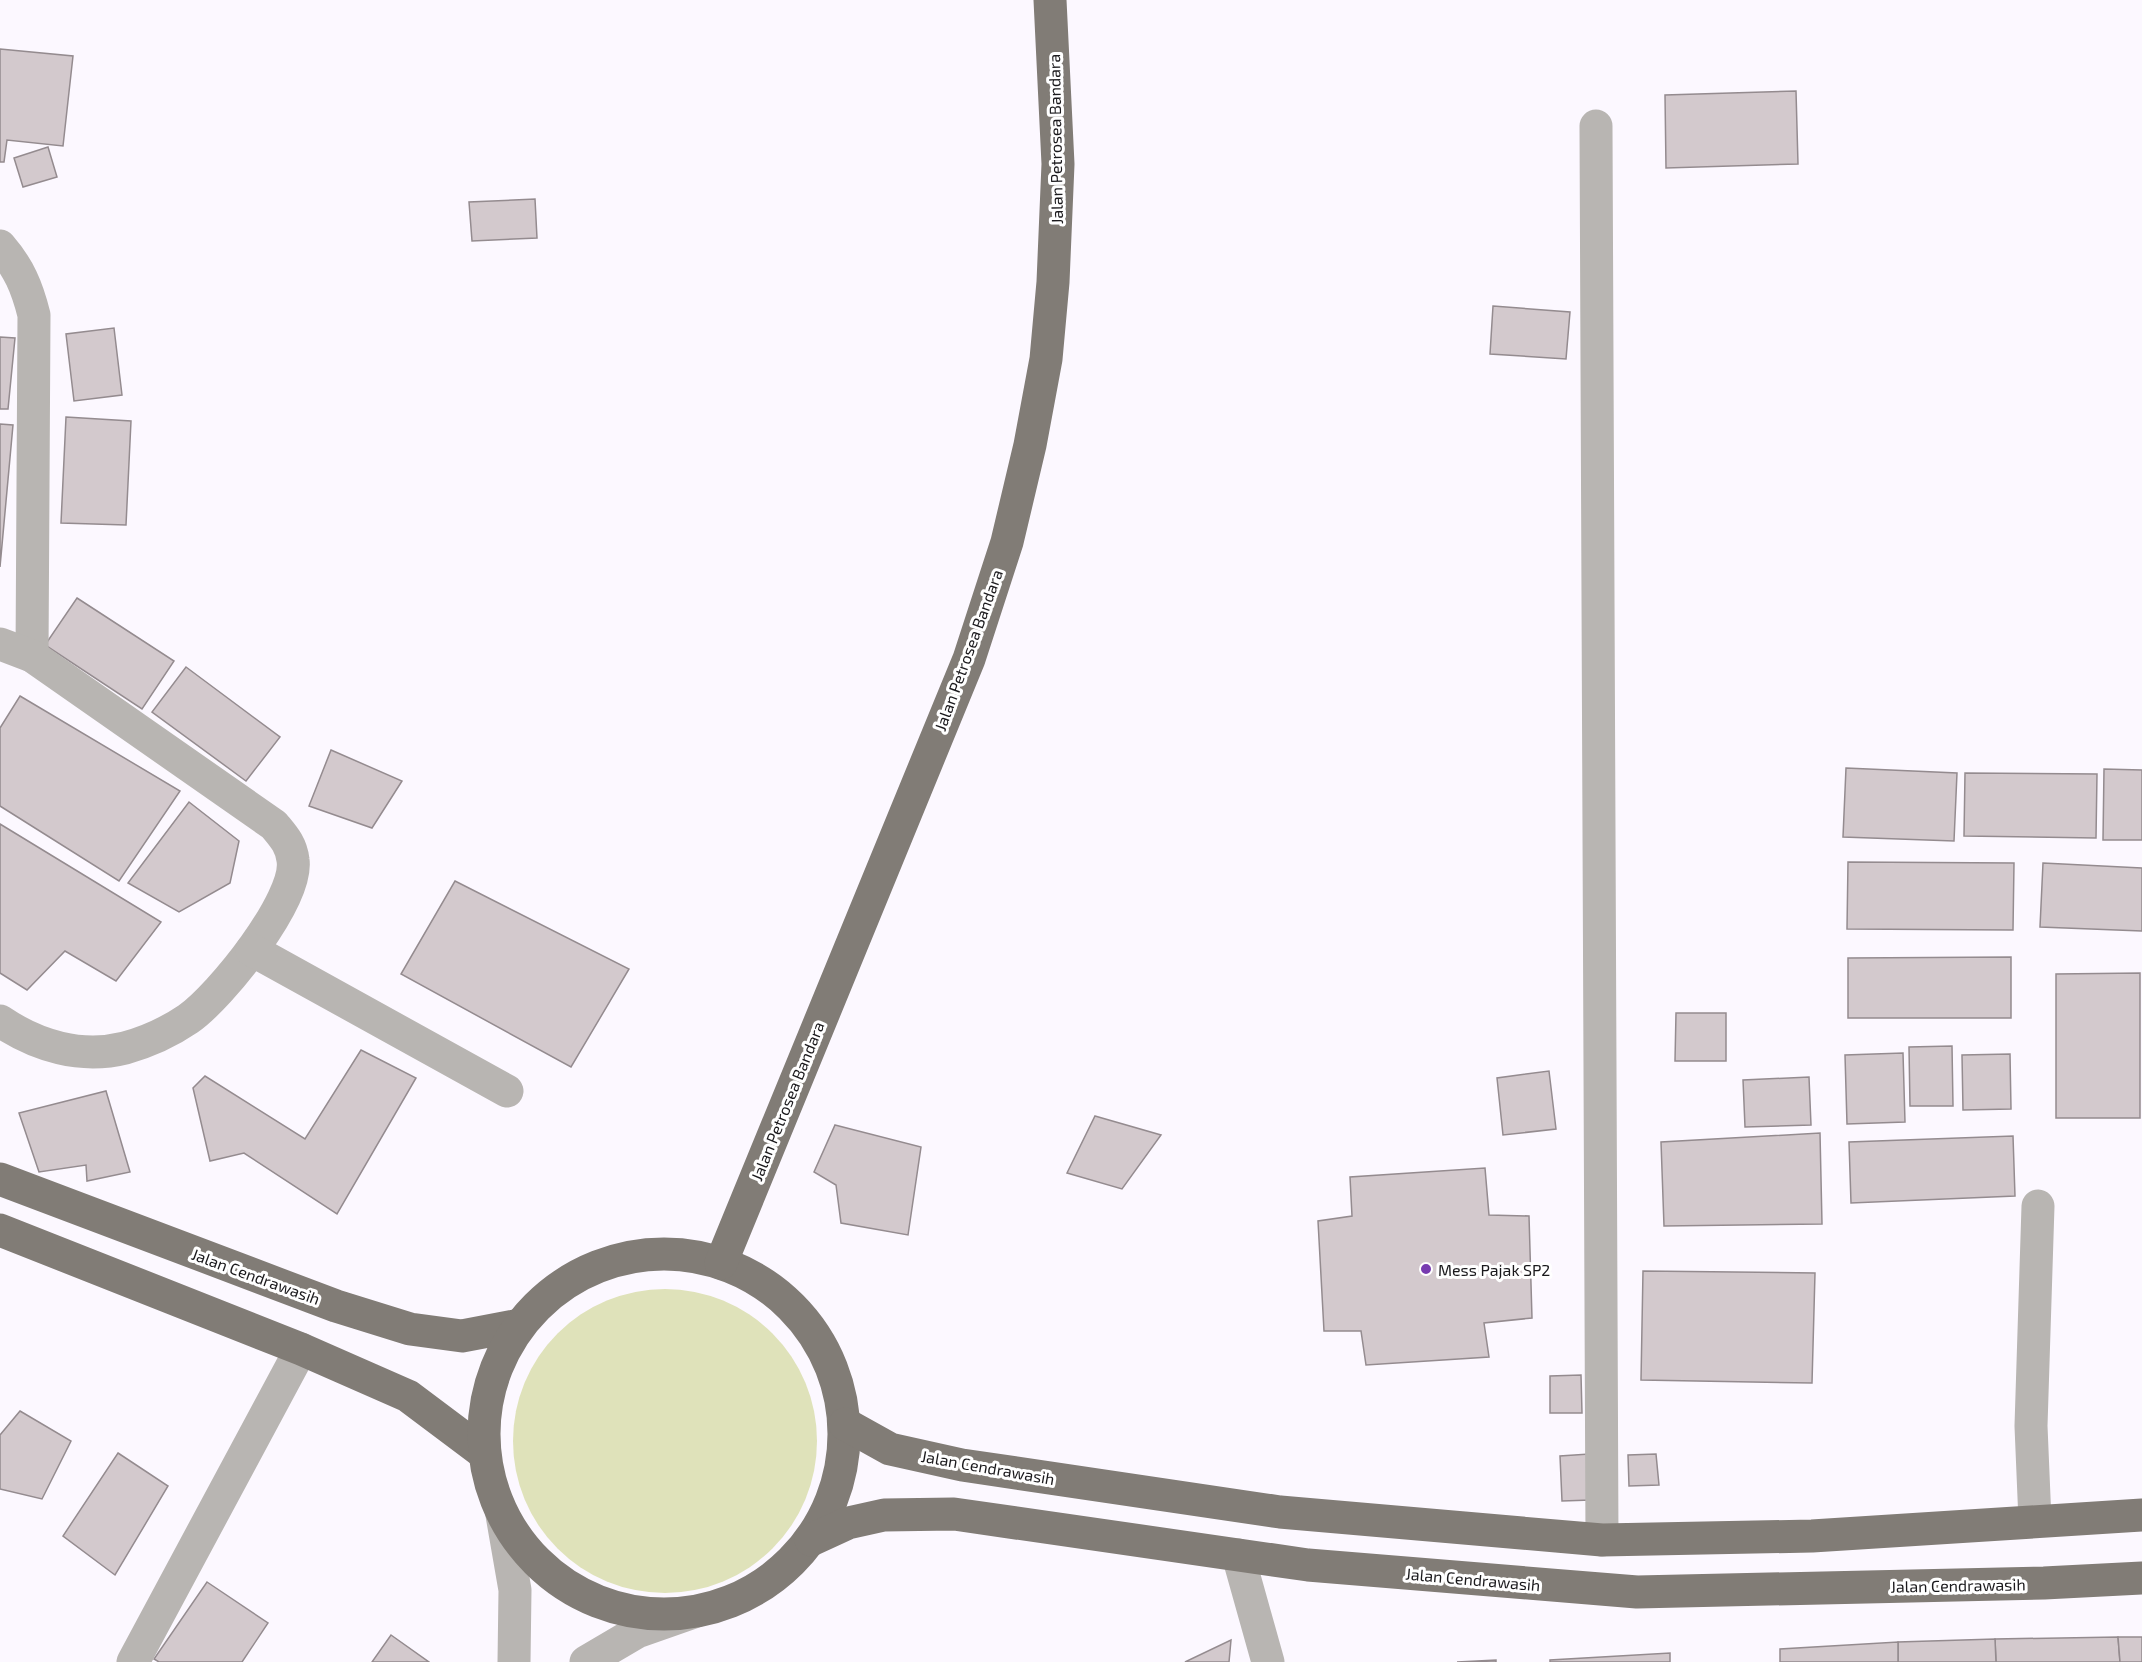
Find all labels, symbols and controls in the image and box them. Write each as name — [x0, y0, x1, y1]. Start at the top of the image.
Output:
street label: Jalan Petrosea Bandara — [1044, 54, 1066, 224]
street label: Jalan Petrosea Bandara — [930, 567, 1006, 733]
street label: Jalan Petrosea Bandara — [746, 1019, 828, 1183]
street label: Jalan Cendrawasih — [189, 1244, 323, 1308]
place label: Mess Pajak SP2 — [1438, 1260, 1550, 1280]
marker: Mess Pajak SP2 — [1419, 1262, 1433, 1276]
street label: Jalan Cendrawasih — [920, 1446, 1056, 1488]
street label: Jalan Cendrawasih — [1405, 1564, 1541, 1594]
street label: Jalan Cendrawasih — [1890, 1574, 2026, 1596]

